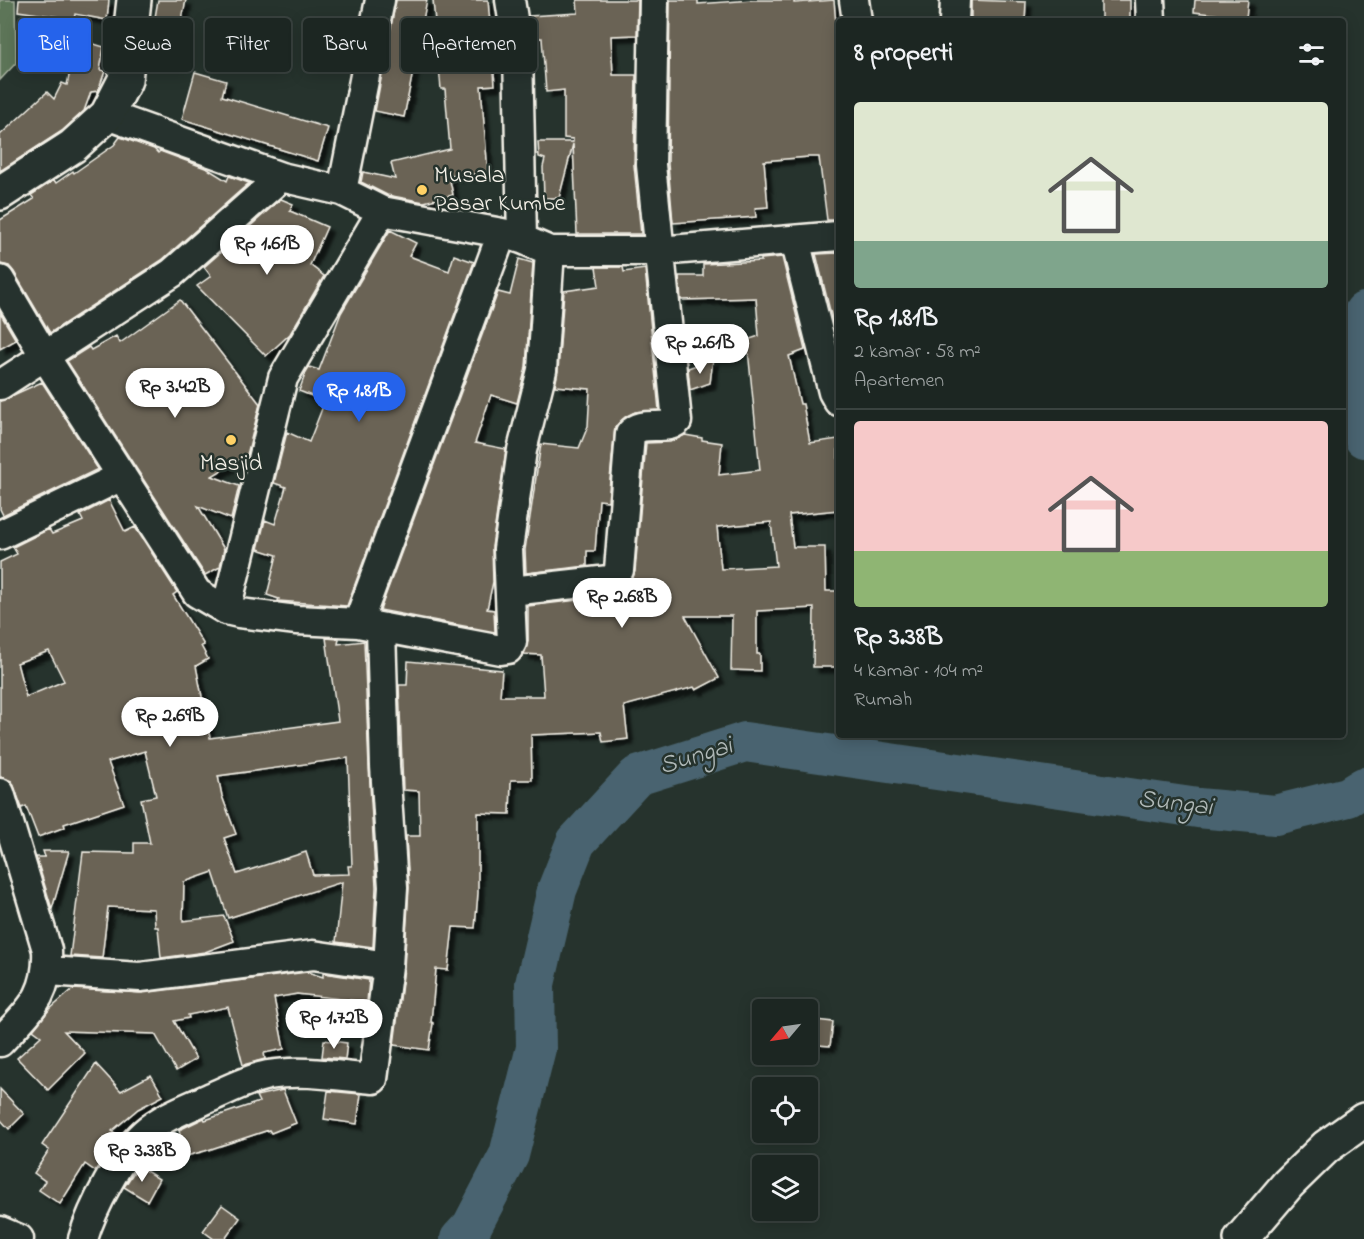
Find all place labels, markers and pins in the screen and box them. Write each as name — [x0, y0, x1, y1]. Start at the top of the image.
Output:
place label: Musala Pasar Kumbe — [434, 159, 566, 222]
marker: Musala Pasar Kumbe — [415, 183, 429, 197]
pin: Rp 1.61B — [205, 225, 329, 276]
pin: Rp 2.61B — [638, 324, 762, 375]
pin: Rp 3.42B — [113, 368, 237, 419]
pin: Rp 1.81B — [297, 372, 421, 423]
marker: Masjid — [224, 433, 238, 447]
place label: Masjid — [200, 447, 263, 482]
pin: Rp 2.68B — [560, 578, 684, 629]
pin: Rp 2.69B — [108, 697, 232, 748]
pin: Rp 1.72B — [272, 999, 396, 1050]
pin: Rp 3.38B — [80, 1132, 204, 1183]

